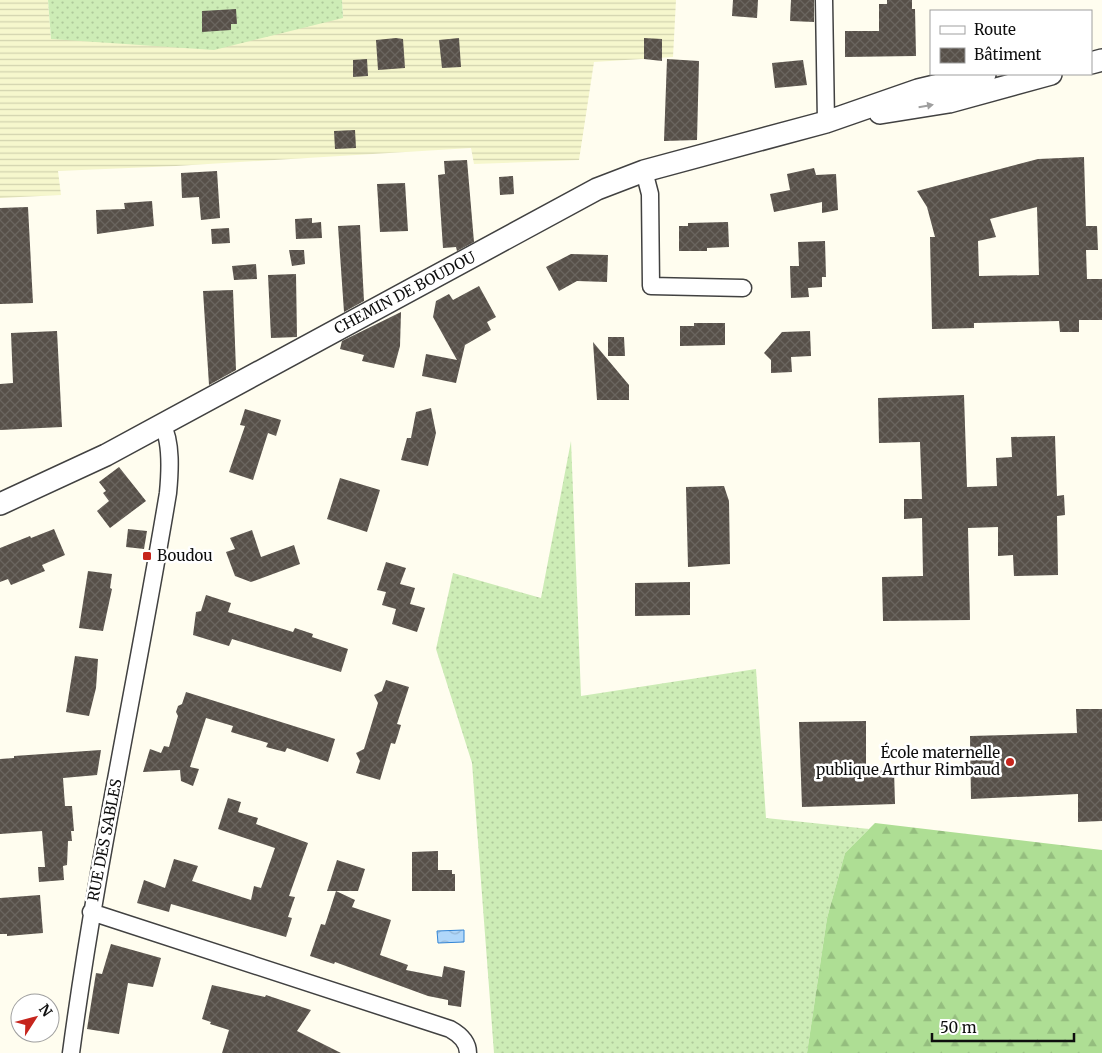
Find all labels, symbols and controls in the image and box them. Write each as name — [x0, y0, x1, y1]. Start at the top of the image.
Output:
legend — [930, 10, 1092, 75]
text: Route — [974, 20, 1016, 39]
text: Bâtiment — [974, 45, 1042, 64]
one-way arrow — [918, 101, 934, 109]
street label: CHEMIN DE BOUDOU — [331, 247, 479, 338]
place label: Boudou — [157, 546, 213, 565]
marker: Boudou — [141, 550, 153, 562]
place label: École maternelle publique Arthur Rimbaud — [816, 742, 1000, 779]
marker: École maternelle publique Arthur Rimbaud — [1004, 756, 1016, 768]
street label: RUE DES SABLES — [83, 777, 126, 903]
north arrow — [10, 993, 60, 1043]
text: N — [35, 1001, 56, 1020]
scale bar — [932, 1010, 1074, 1042]
text: 50 m — [940, 1018, 977, 1037]

